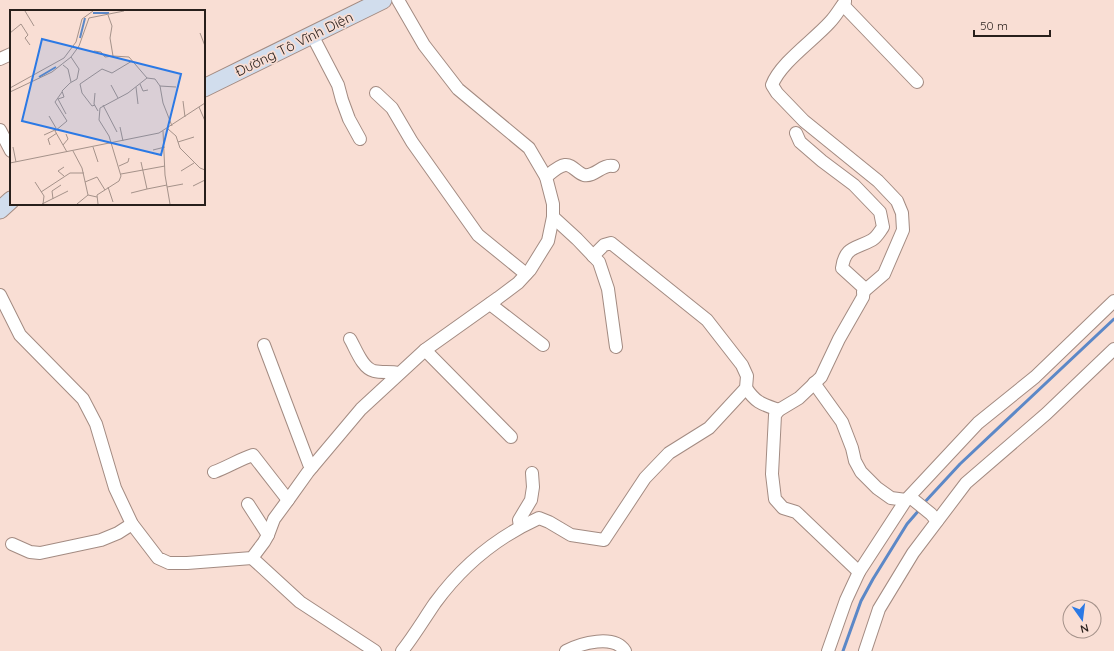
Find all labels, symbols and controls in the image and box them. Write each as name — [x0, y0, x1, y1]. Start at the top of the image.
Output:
street label: Đường Tô Vĩnh Diện — [232, 8, 356, 80]
inset map — [10, 10, 205, 205]
scale bar — [974, 12, 1050, 38]
text: 50 m — [980, 18, 1008, 33]
north arrow — [1062, 599, 1102, 639]
text: N — [1079, 621, 1090, 636]

